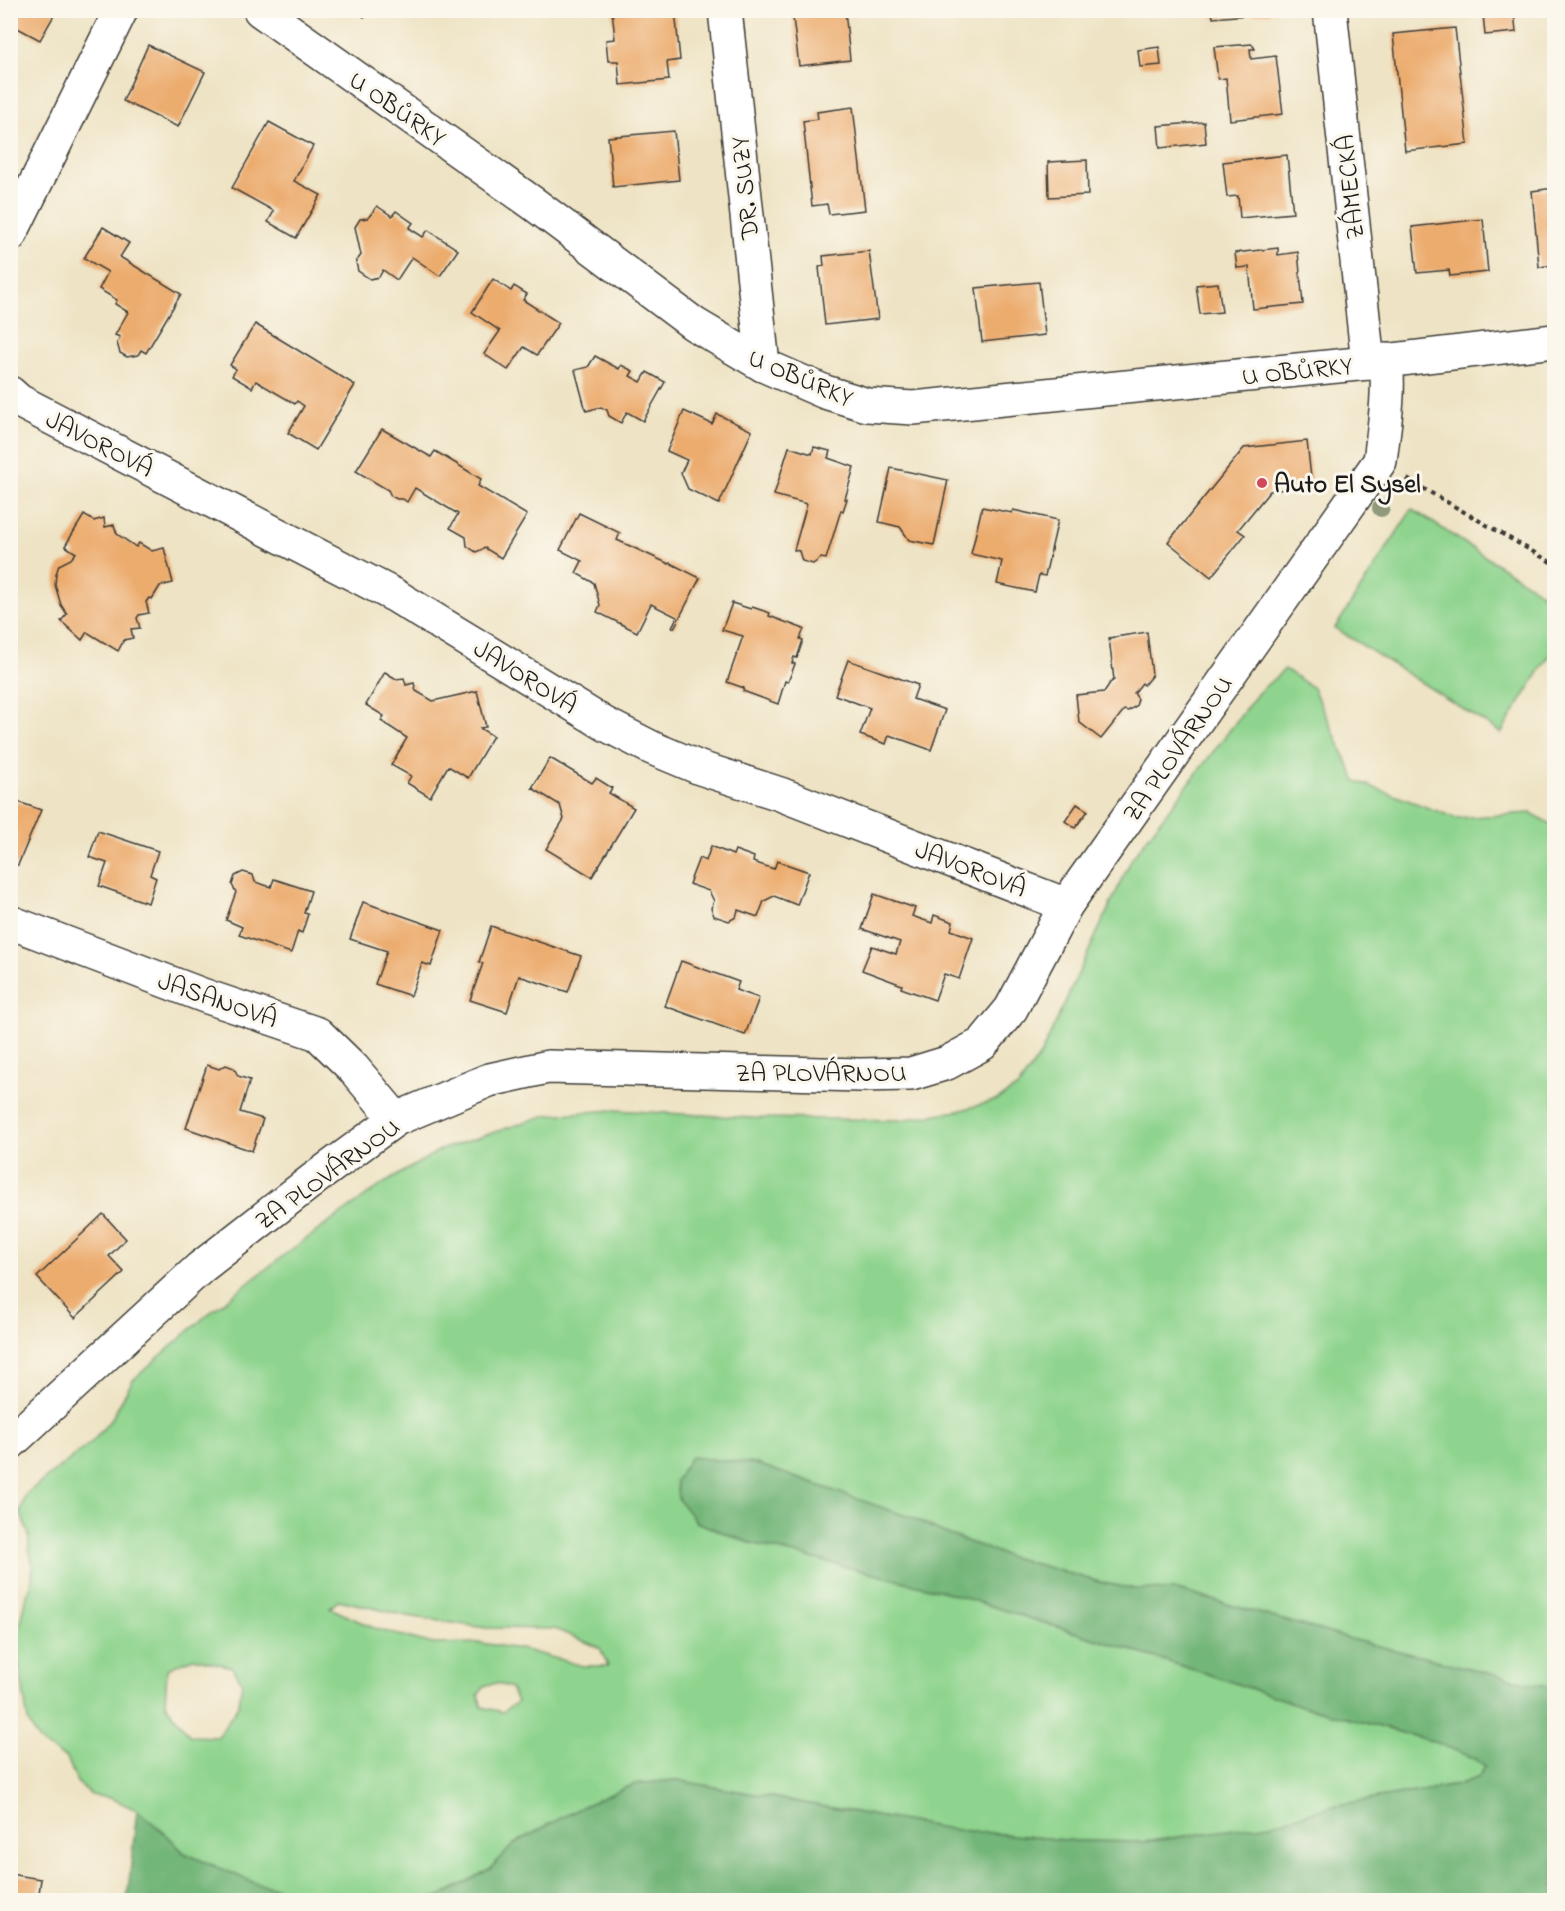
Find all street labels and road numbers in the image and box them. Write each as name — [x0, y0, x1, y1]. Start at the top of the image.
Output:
street label: U OBŮRKY — [340, 63, 453, 158]
street label: ZÁMECKÁ — [1328, 132, 1376, 241]
street label: DR. SUZY — [723, 134, 771, 242]
street label: U OBŮRKY — [741, 341, 858, 419]
street label: U OBŮRKY — [1240, 348, 1355, 398]
street label: JAVOROVÁ — [38, 402, 159, 489]
street label: JAVOROVÁ — [465, 632, 584, 726]
street label: ZA PLOVÁRNOU — [1115, 669, 1244, 831]
street label: JAVOROVÁ — [909, 832, 1031, 909]
street label: JASANOVÁ — [152, 964, 282, 1040]
street label: ZA PLOVÁRNOU — [735, 1056, 907, 1094]
street label: ZA PLOVÁRNOU — [248, 1110, 409, 1241]

